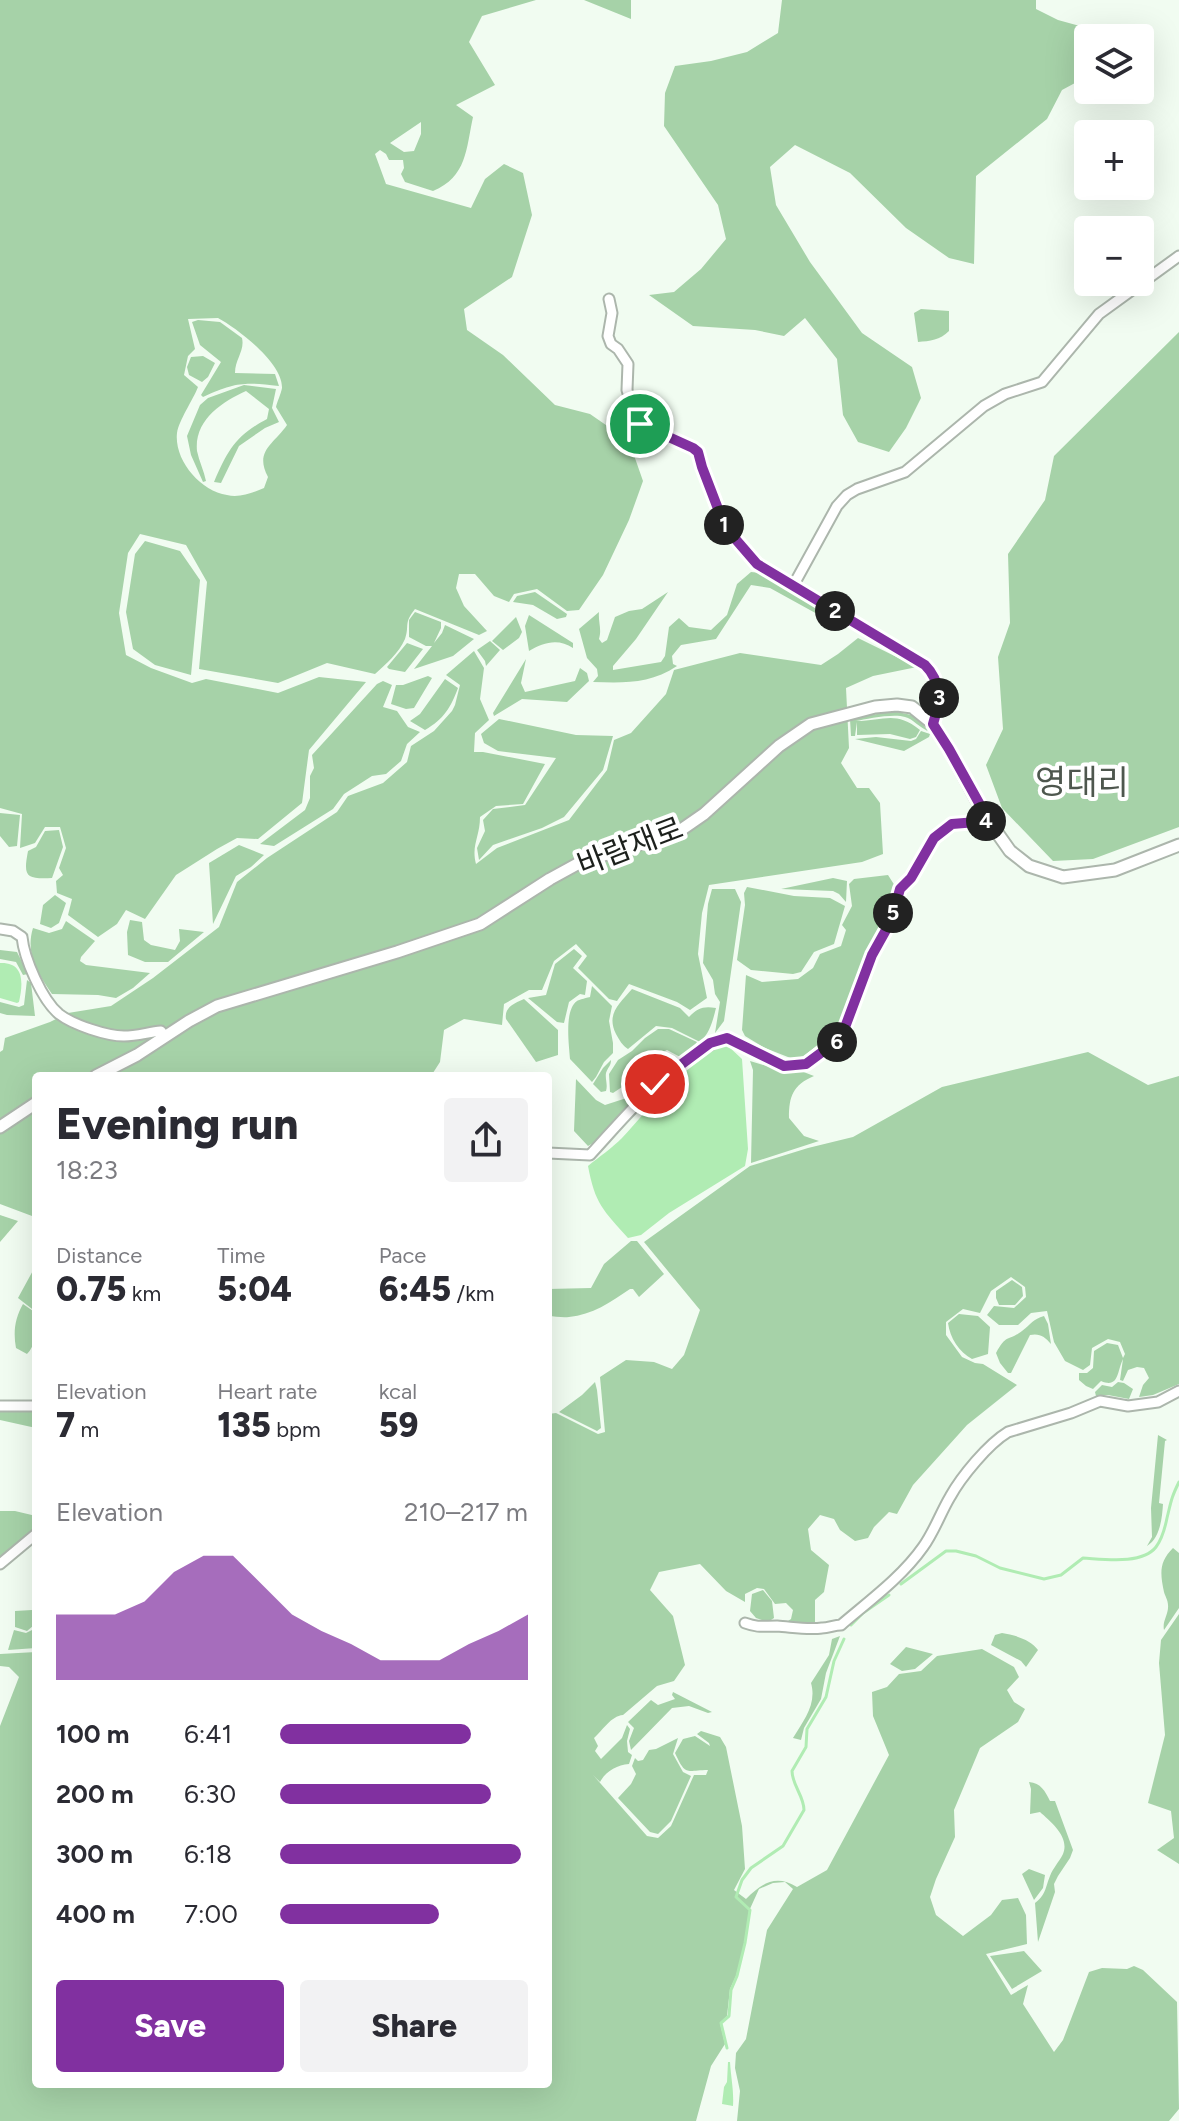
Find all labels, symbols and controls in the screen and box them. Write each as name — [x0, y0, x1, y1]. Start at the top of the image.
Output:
map controls — [1074, 24, 1154, 296]
button: layers — [1074, 24, 1154, 104]
button: + — [1074, 120, 1154, 200]
button: − — [1074, 216, 1154, 296]
pin — [606, 390, 674, 458]
icon: arrive — [618, 402, 662, 446]
pin: 1 — [704, 505, 744, 545]
text: 1 — [719, 511, 729, 538]
pin: 2 — [815, 591, 855, 631]
text: 2 — [829, 597, 841, 624]
pin: 3 — [919, 678, 959, 718]
text: 3 — [933, 684, 945, 711]
district label: 영대리 — [1035, 762, 1129, 803]
pin: 4 — [966, 801, 1006, 841]
text: 4 — [979, 807, 993, 834]
street label: 바람재로 — [572, 809, 688, 883]
pin: 5 — [873, 893, 913, 933]
text: 5 — [887, 899, 899, 926]
pin: 6 — [817, 1022, 857, 1062]
text: 6 — [831, 1028, 843, 1055]
pin — [621, 1050, 689, 1118]
icon: check — [633, 1062, 677, 1106]
text: Evening run — [56, 1097, 298, 1150]
button: share — [444, 1098, 528, 1182]
text: 18:23 — [56, 1154, 118, 1186]
text: Distance — [56, 1242, 142, 1269]
text: Time — [217, 1242, 265, 1269]
text: Pace — [379, 1242, 426, 1269]
text: 0.75 — [56, 1269, 126, 1310]
text: 5:04 — [217, 1269, 292, 1310]
text: 6:45 — [379, 1269, 451, 1310]
text: km — [126, 1280, 161, 1307]
text: /km — [451, 1280, 495, 1307]
text: Elevation — [56, 1378, 146, 1405]
text: Heart rate — [217, 1378, 317, 1405]
text: kcal — [379, 1378, 417, 1405]
text: 7 — [56, 1405, 75, 1446]
text: 135 — [217, 1405, 271, 1446]
text: 59 — [379, 1405, 418, 1446]
text: m — [75, 1416, 99, 1443]
text: bpm — [271, 1416, 321, 1443]
text: Elevation — [56, 1496, 163, 1528]
text: 210–217 m — [404, 1496, 528, 1528]
text: 100 m — [56, 1718, 130, 1750]
text: 6:41 — [184, 1718, 232, 1750]
text: 200 m — [56, 1778, 134, 1810]
text: 6:30 — [184, 1778, 236, 1810]
text: 300 m — [56, 1838, 133, 1870]
text: 6:18 — [184, 1838, 232, 1870]
text: 400 m — [56, 1898, 135, 1930]
text: 7:00 — [184, 1898, 238, 1930]
button: Save — [56, 1980, 284, 2072]
button: Share — [300, 1980, 528, 2072]

